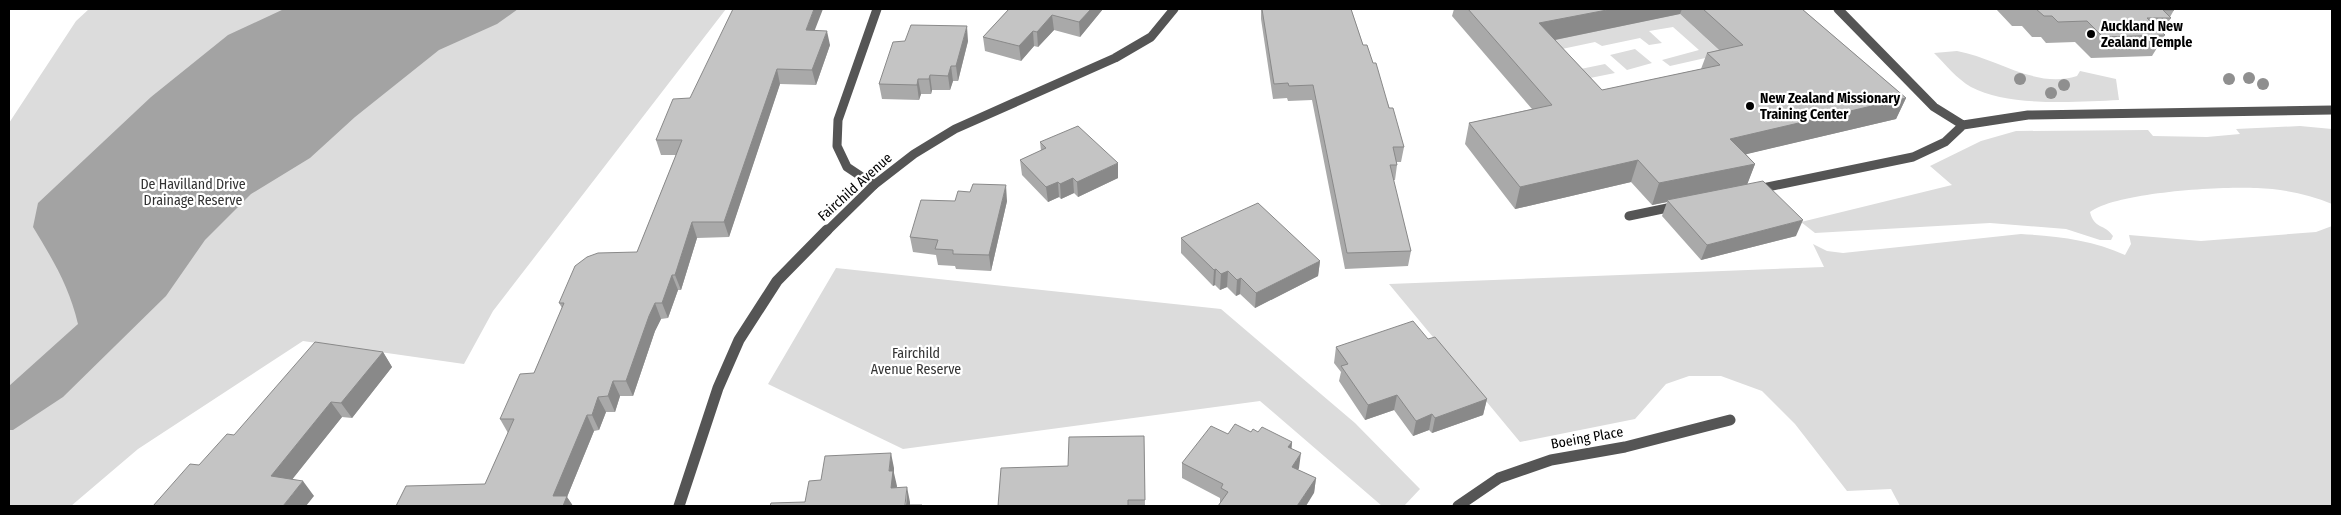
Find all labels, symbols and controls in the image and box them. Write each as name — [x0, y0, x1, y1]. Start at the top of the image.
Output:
place label: Auckland New Zealand Temple — [2100, 18, 2192, 51]
marker: Auckland New Zealand Temple — [2085, 28, 2097, 40]
place label: New Zealand Missionary Training Center — [1760, 90, 1900, 123]
marker: New Zealand Missionary Training Center — [1744, 100, 1756, 112]
street label: Fairchild Avenue — [815, 149, 896, 225]
park label: De Havilland Drive Drainage Reserve — [140, 176, 246, 209]
park label: Fairchild Avenue Reserve — [871, 345, 961, 378]
street label: Boeing Place — [1550, 423, 1625, 453]

